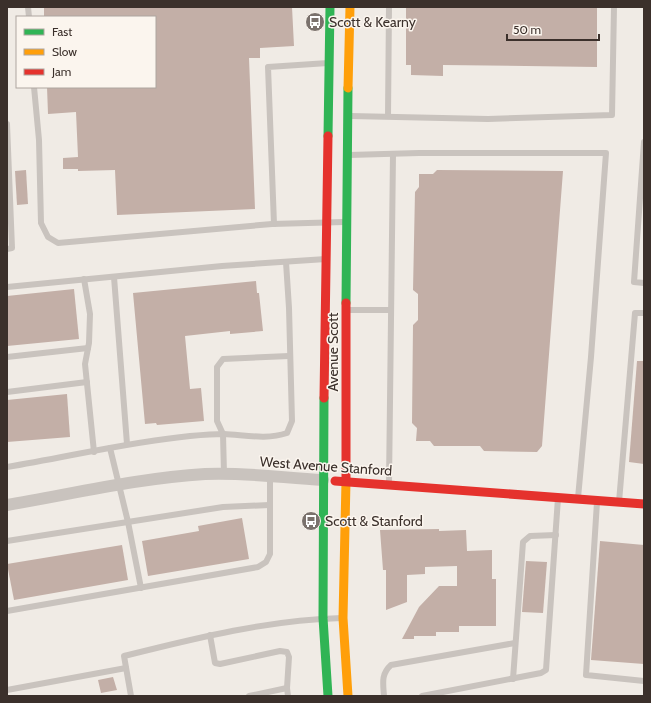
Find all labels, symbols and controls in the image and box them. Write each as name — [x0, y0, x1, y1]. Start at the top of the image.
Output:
bus stop icon: Scott & Kearny — [304, 11, 326, 33]
place label: Scott & Kearny — [329, 13, 416, 31]
legend — [16, 16, 156, 88]
scale bar — [507, 16, 599, 42]
text: 50 m — [513, 22, 541, 37]
text: Fast — [52, 24, 72, 39]
text: Slow — [52, 44, 77, 59]
text: Jam — [51, 64, 71, 79]
street label: Avenue Scott — [324, 312, 342, 392]
street label: West Avenue Stanford — [259, 452, 393, 480]
bus stop icon: Scott & Stanford — [300, 510, 322, 532]
place label: Scott & Stanford — [325, 512, 423, 530]

